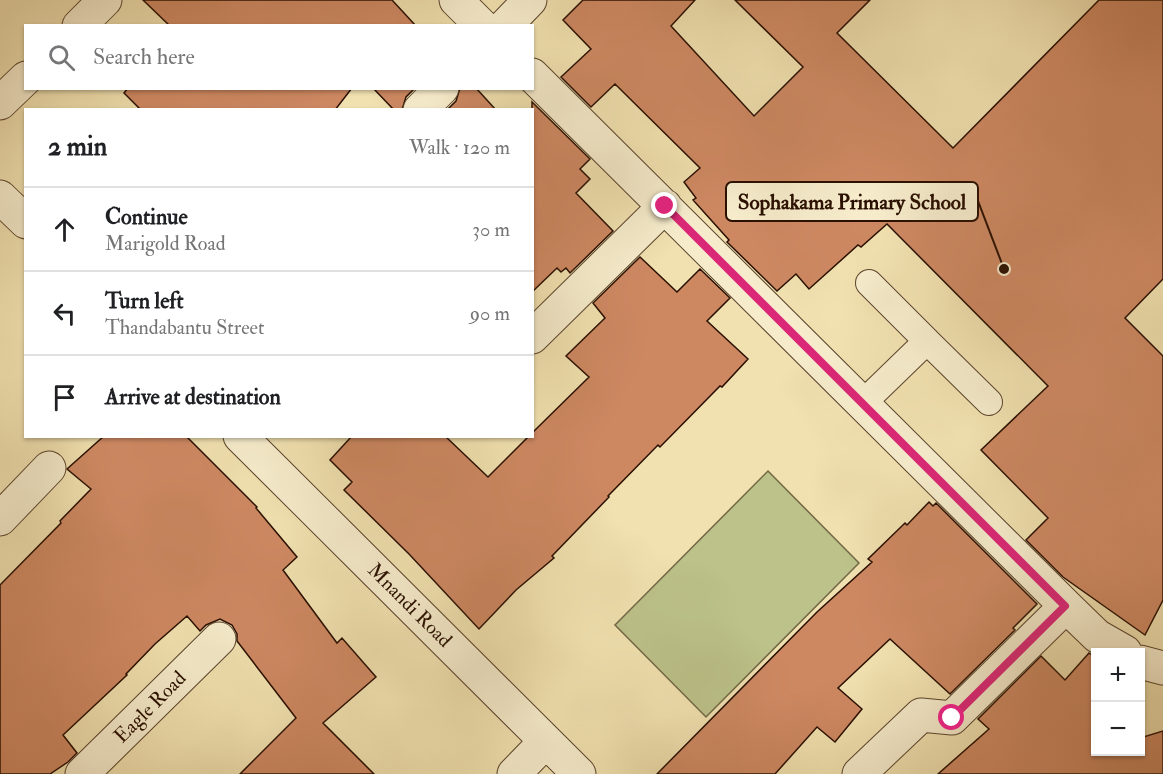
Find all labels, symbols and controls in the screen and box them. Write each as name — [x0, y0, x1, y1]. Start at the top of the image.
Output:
search box — [24, 24, 534, 90]
icon: search — [45, 41, 78, 74]
text: Search here — [93, 43, 195, 71]
text: 2 min — [48, 131, 107, 163]
text: Walk · 120 m — [409, 135, 510, 160]
callout: Sophakama Primary School — [726, 182, 978, 221]
text: Sophakama Primary School — [738, 189, 967, 216]
route end — [651, 192, 677, 218]
text: Continue — [105, 203, 188, 231]
icon: ahead — [48, 213, 81, 246]
text: 30 m — [472, 217, 510, 242]
text: Marigold Road — [105, 231, 226, 256]
text: Turn left — [105, 287, 184, 315]
icon: left — [48, 297, 81, 330]
text: 90 m — [470, 301, 510, 326]
text: Thandabantu Street — [105, 315, 264, 340]
icon: arrive — [48, 381, 81, 414]
text: Arrive at destination — [105, 383, 281, 411]
street label: Mnandi Road — [363, 558, 458, 653]
map controls — [1091, 648, 1145, 756]
button: + — [1091, 648, 1145, 702]
street label: Eagle Road — [109, 666, 191, 748]
button: − — [1091, 702, 1145, 756]
route start — [938, 704, 964, 730]

